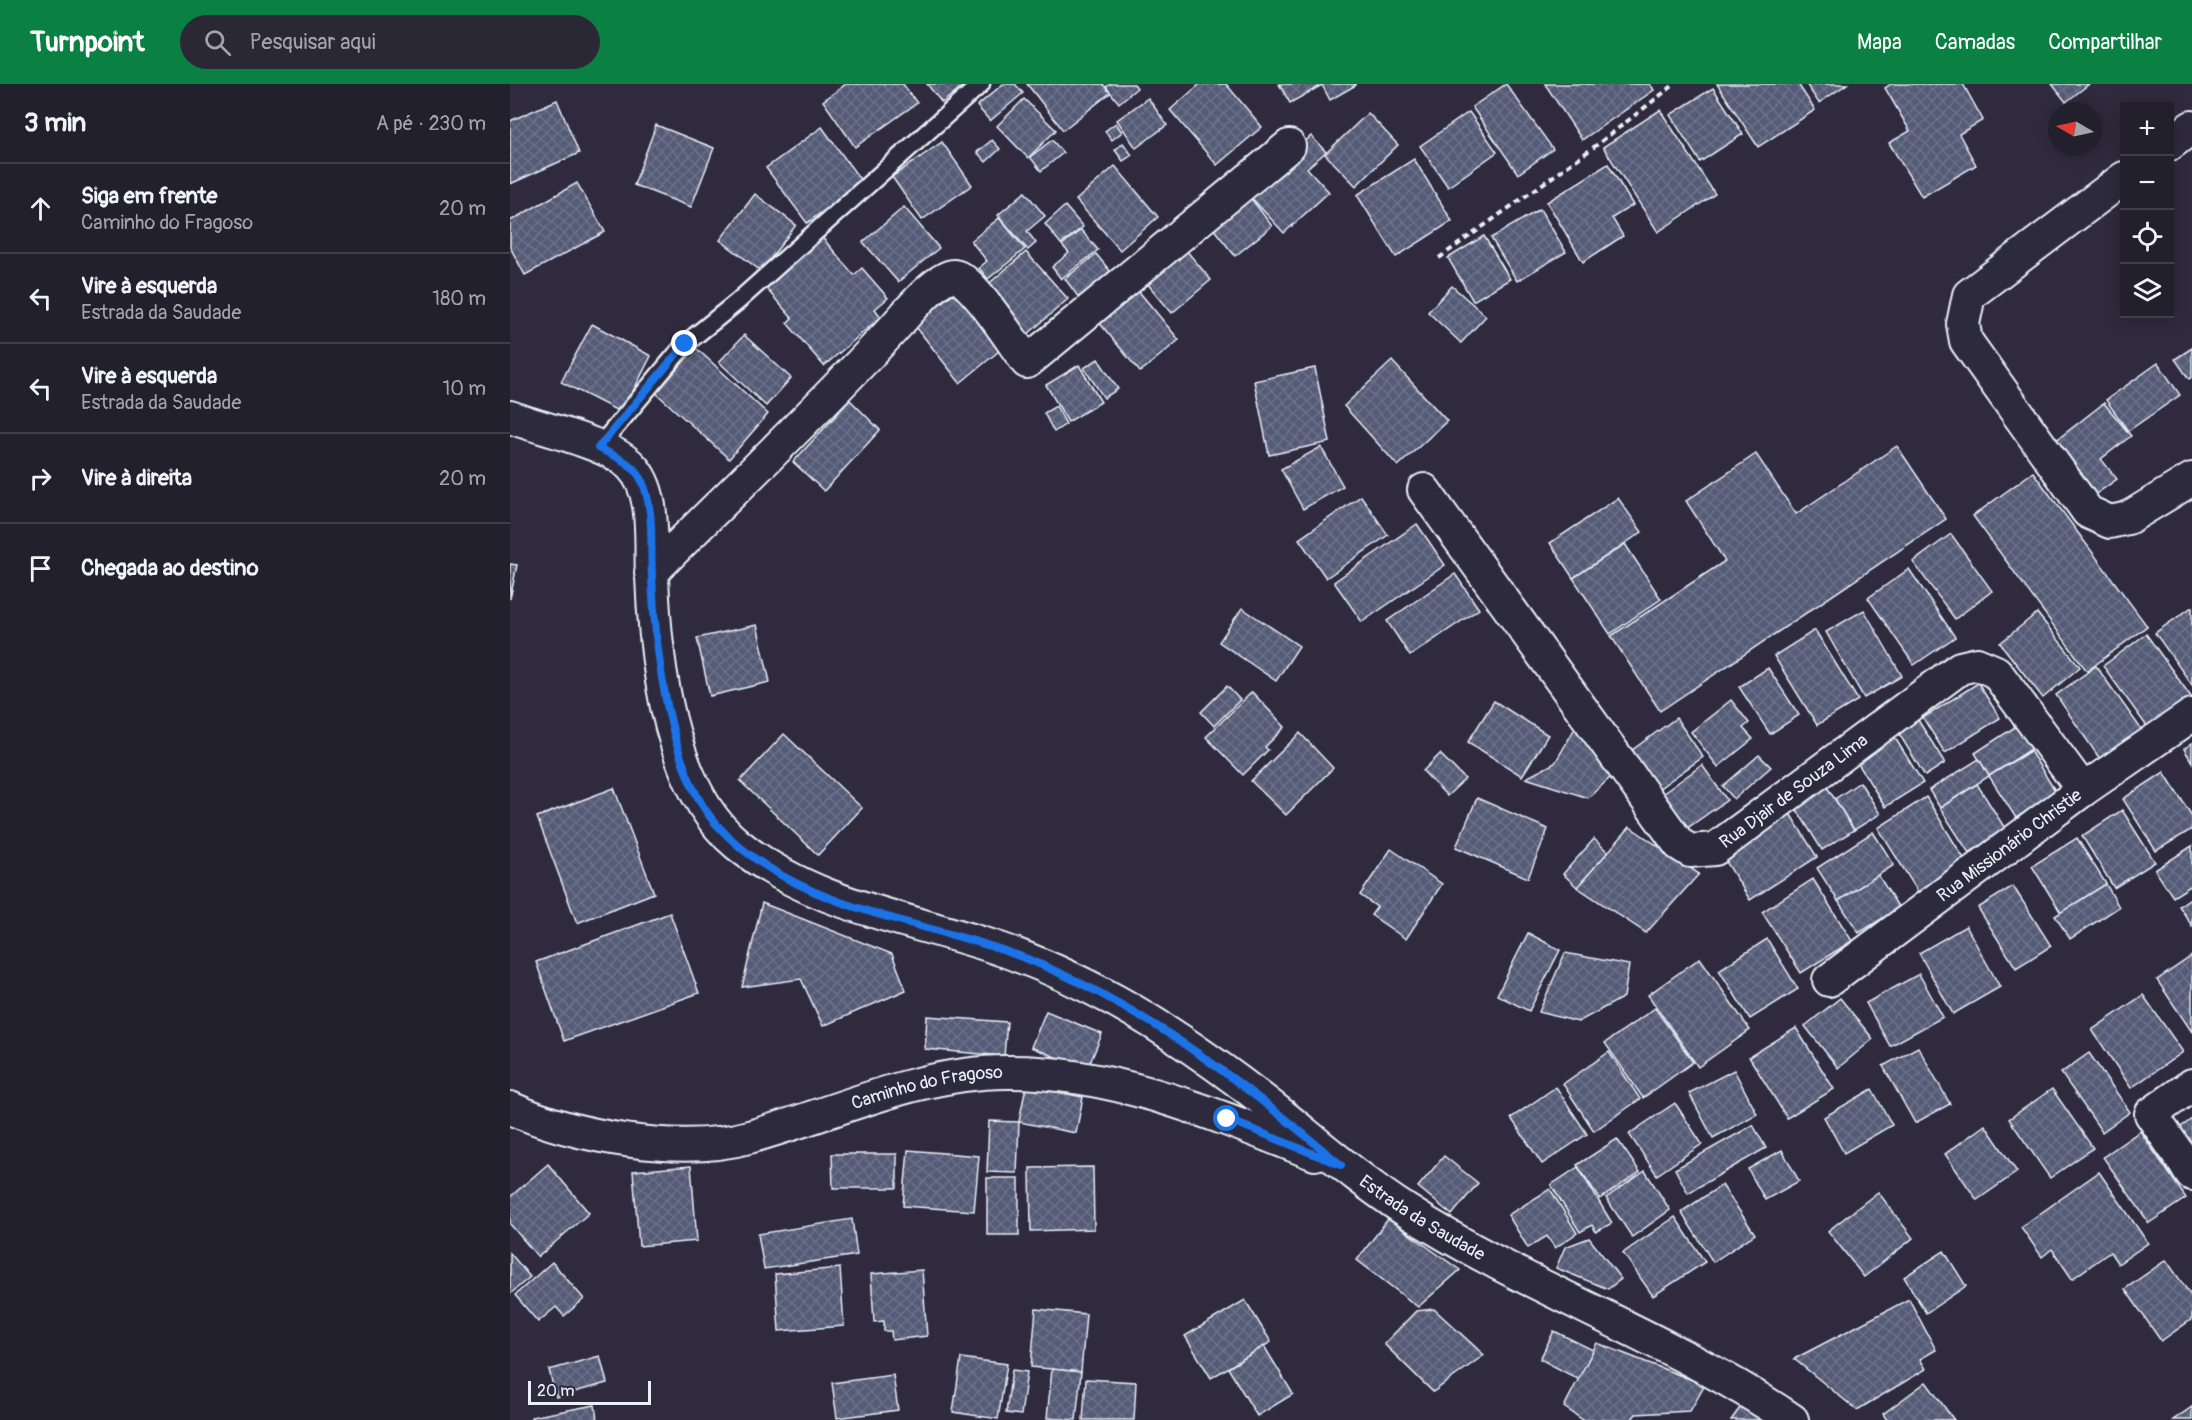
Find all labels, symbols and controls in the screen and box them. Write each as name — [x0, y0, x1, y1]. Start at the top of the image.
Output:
search box — [180, 15, 600, 69]
text: Turnpoint — [30, 25, 144, 60]
icon: search — [201, 26, 234, 59]
text: Pesquisar aqui — [249, 28, 376, 56]
text: Mapa — [1857, 29, 1902, 56]
text: Camadas — [1935, 29, 2015, 56]
text: Compartilhar — [2048, 29, 2162, 56]
north arrow — [2048, 102, 2102, 156]
map controls — [2120, 102, 2174, 318]
button: + — [2120, 102, 2174, 156]
text: 3 min — [24, 107, 86, 139]
text: A pé · 230 m — [376, 111, 486, 136]
button: − — [2120, 156, 2174, 210]
text: Siga em frente — [81, 182, 217, 210]
icon: ahead — [24, 192, 57, 225]
text: 20 m — [439, 196, 486, 221]
text: Caminho do Fragoso — [81, 210, 253, 235]
button: locate — [2120, 210, 2174, 264]
button: layers — [2120, 264, 2174, 318]
text: Vire à esquerda — [81, 272, 217, 300]
icon: left — [24, 282, 57, 315]
text: 180 m — [432, 286, 486, 311]
text: Estrada da Saudade — [81, 300, 241, 325]
route end — [671, 330, 697, 356]
text: Vire à esquerda — [81, 362, 217, 390]
icon: left — [24, 372, 57, 405]
text: 10 m — [442, 376, 486, 401]
text: Estrada da Saudade — [81, 390, 241, 415]
icon: right — [24, 462, 57, 495]
text: Vire à direita — [81, 464, 192, 492]
text: 20 m — [439, 466, 486, 491]
icon: arrive — [24, 552, 57, 585]
text: Chegada ao destino — [81, 554, 259, 582]
street label: Rua Djair de Souza Lima — [1715, 729, 1872, 853]
street label: Rua Missionário Christie — [1932, 783, 2086, 907]
street label: Caminho do Fragoso — [848, 1060, 1003, 1115]
route start — [1213, 1105, 1239, 1131]
street label: Estrada da Saudade — [1355, 1170, 1489, 1266]
scale bar — [528, 1378, 651, 1406]
text: 20 m — [537, 1381, 575, 1401]

